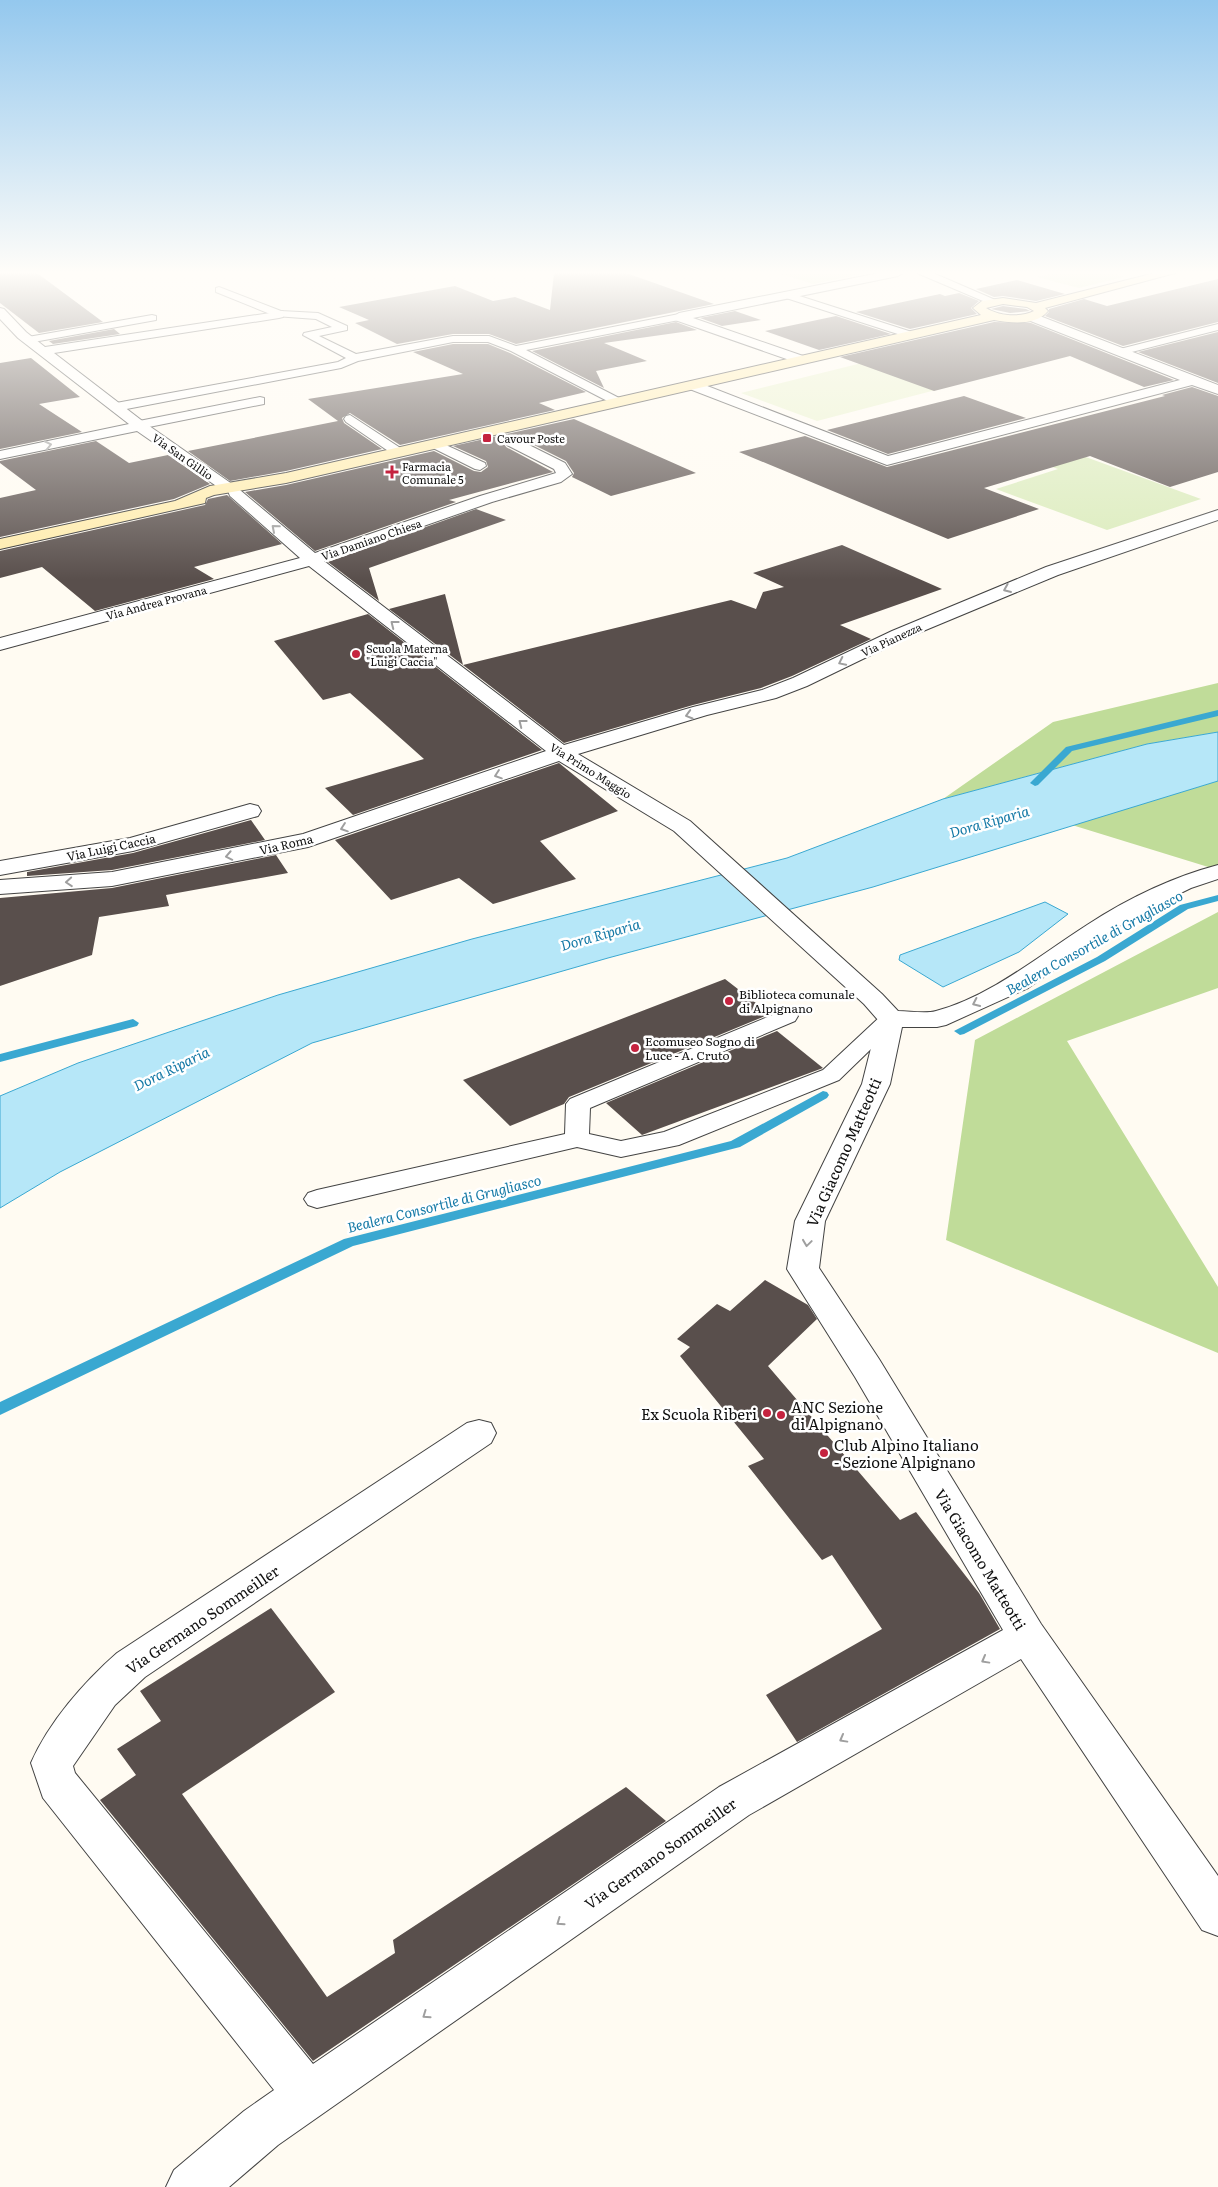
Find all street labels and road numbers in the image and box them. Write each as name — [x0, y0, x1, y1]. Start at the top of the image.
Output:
street label: Via San Gillio — [149, 429, 217, 483]
street label: Via Damiano Chiesa — [319, 514, 423, 564]
street label: Via Andrea Provana — [104, 581, 208, 623]
street label: Via Pianezza — [858, 618, 924, 660]
street label: Via Primo Maggio — [547, 738, 635, 802]
street label: Via Luigi Caccia — [65, 829, 158, 865]
street label: Via Roma — [257, 829, 315, 859]
street label: Via Giacomo Matteotti — [800, 1074, 886, 1230]
street label: Via Giacomo Matteotti — [930, 1484, 1032, 1634]
street label: Via Germano Sommeiller — [121, 1559, 283, 1679]
street label: Via Germano Sommeiller — [579, 1792, 741, 1914]

